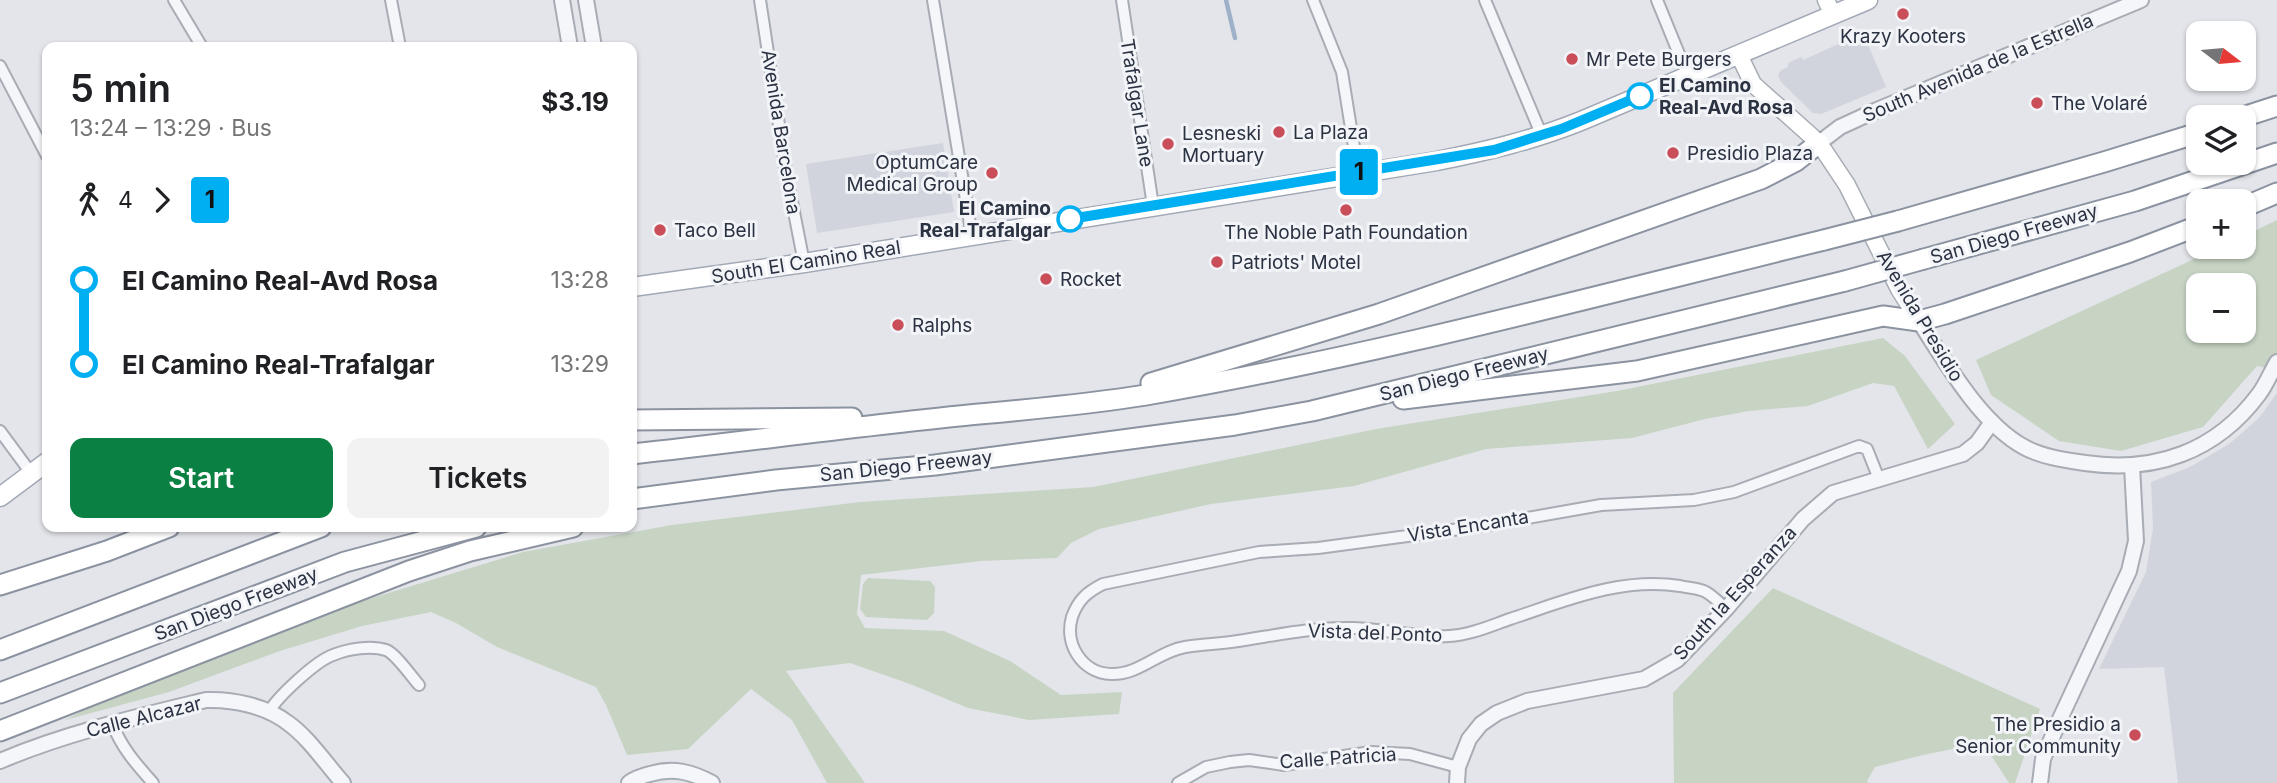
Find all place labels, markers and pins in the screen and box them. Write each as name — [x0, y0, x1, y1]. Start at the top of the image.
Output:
marker: Krazy Kooters — [1895, 6, 1911, 22]
place label: Krazy Kooters — [1840, 25, 1966, 48]
place label: Mr Pete Burgers — [1586, 48, 1732, 71]
marker: Mr Pete Burgers — [1564, 51, 1580, 67]
place label: El Camino Real-Avd Rosa — [1659, 74, 1793, 119]
marker: El Camino Real-Avd Rosa — [1627, 83, 1653, 109]
place label: The Volaré — [2051, 92, 2148, 115]
marker: The Volaré — [2029, 95, 2045, 111]
place label: La Plaza — [1293, 121, 1368, 144]
place label: Lesneski Mortuary — [1182, 122, 1265, 167]
marker: La Plaza — [1271, 124, 1287, 140]
marker: Lesneski Mortuary — [1160, 136, 1176, 152]
place label: Presidio Plaza — [1687, 142, 1813, 165]
marker: Presidio Plaza — [1665, 145, 1681, 161]
place label: OptumCare Medical Group — [847, 151, 978, 196]
marker: OptumCare Medical Group — [984, 165, 1000, 181]
place label: El Camino Real-Trafalgar — [919, 197, 1051, 242]
marker: The Noble Path Foundation — [1338, 202, 1354, 218]
marker: El Camino Real-Trafalgar — [1057, 206, 1083, 232]
place label: Taco Bell — [674, 219, 756, 242]
place label: The Noble Path Foundation — [1224, 221, 1468, 244]
marker: Taco Bell — [652, 222, 668, 238]
place label: Patriots' Motel — [1231, 251, 1361, 274]
marker: Patriots' Motel — [1209, 254, 1225, 270]
place label: Rocket — [1060, 268, 1122, 291]
marker: Rocket — [1038, 271, 1054, 287]
place label: Ralphs — [912, 314, 972, 337]
marker: Ralphs — [890, 317, 906, 333]
place label: The Presidio a Senior Community — [1955, 713, 2121, 758]
marker: The Presidio a Senior Community — [2127, 727, 2143, 743]

